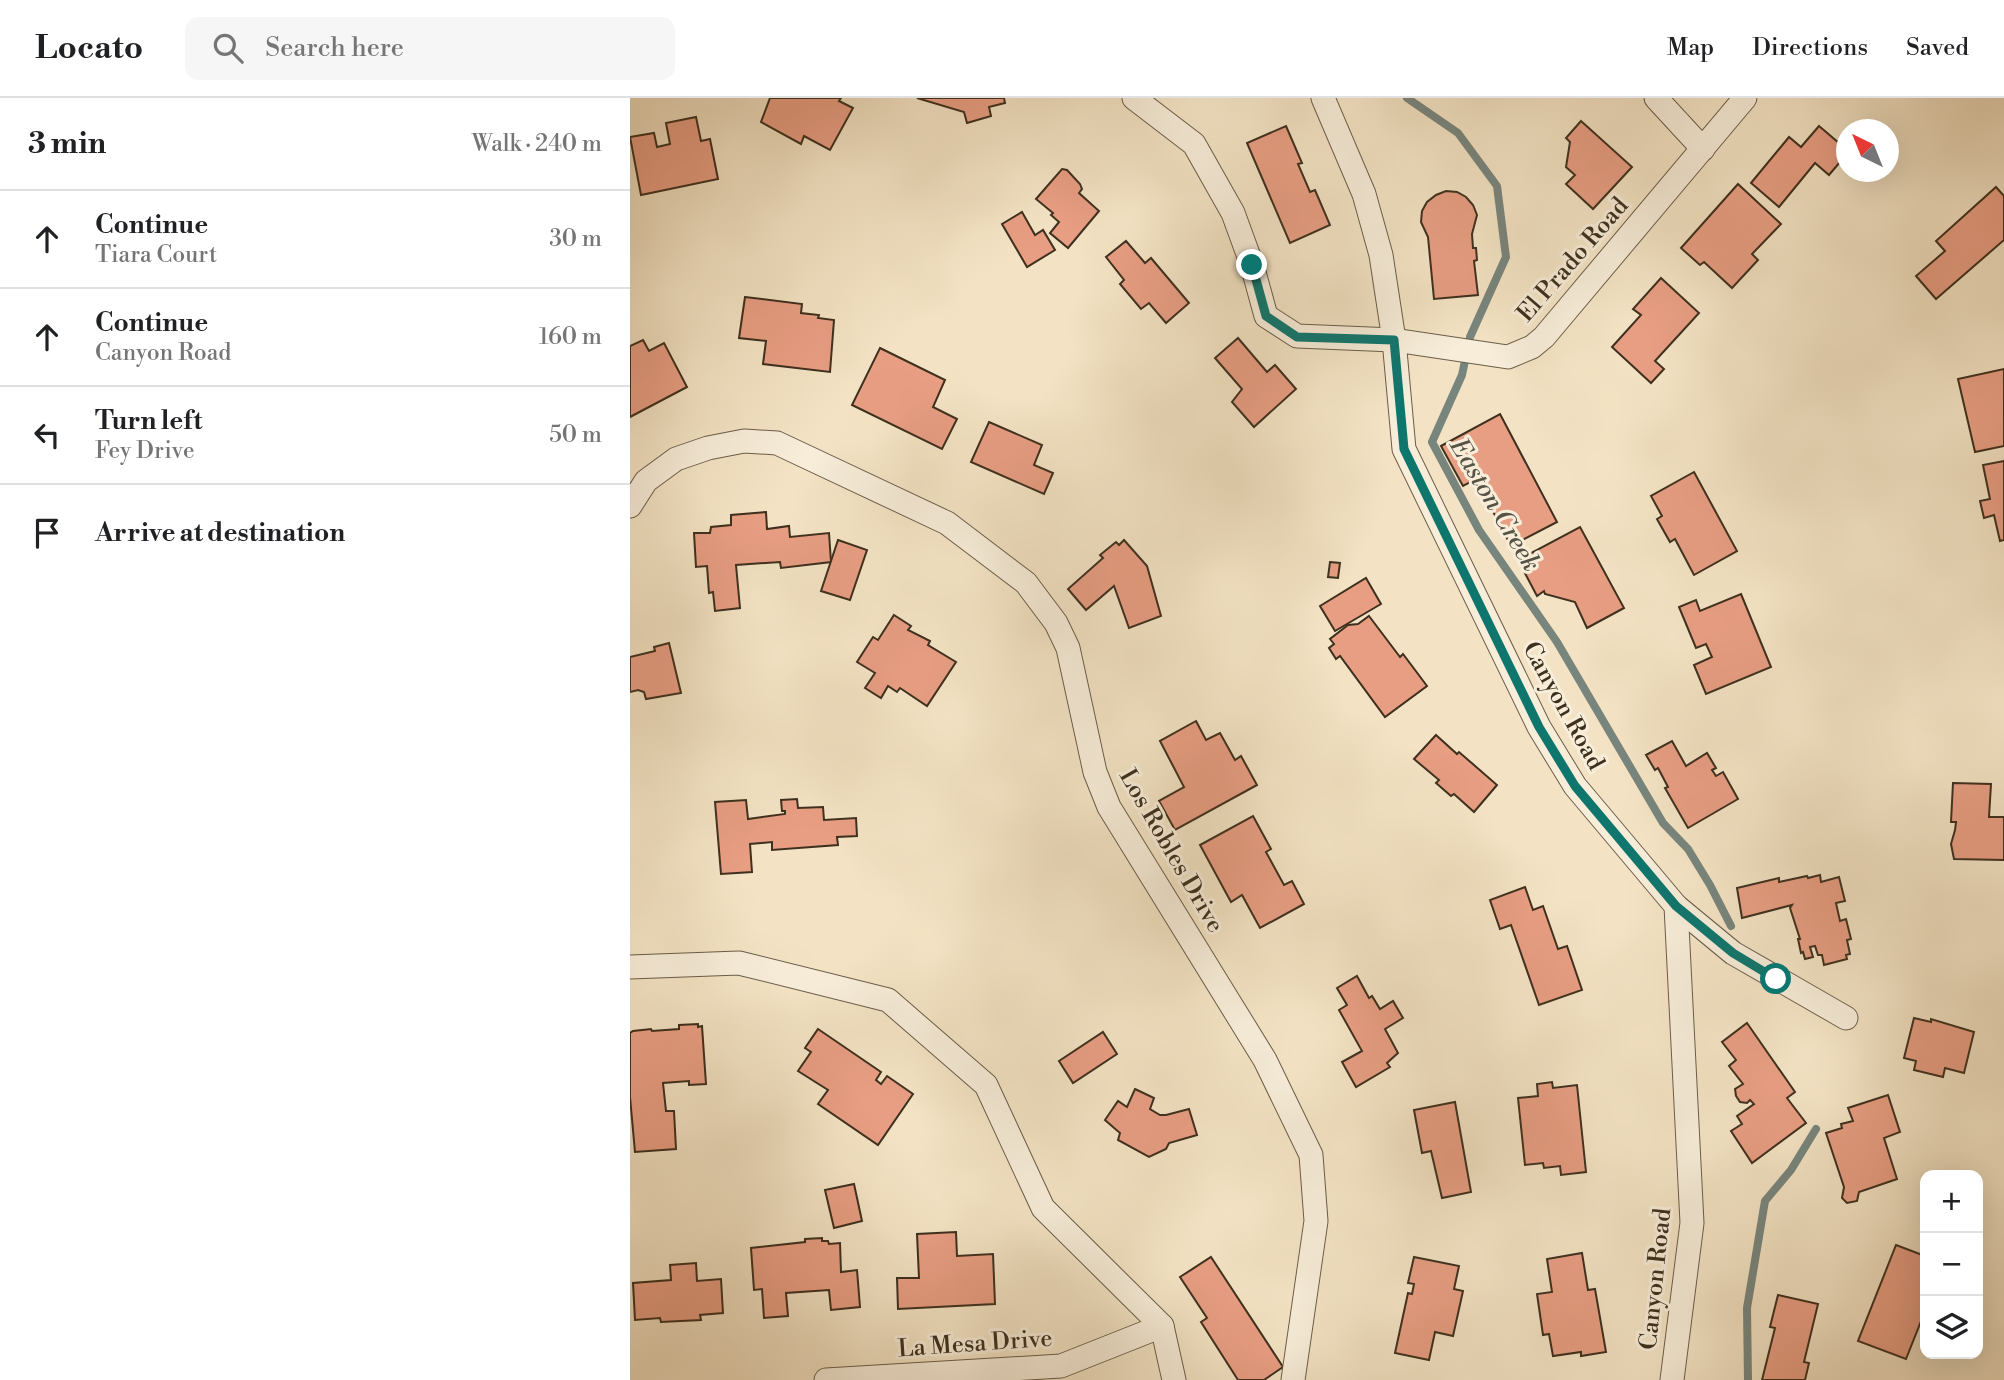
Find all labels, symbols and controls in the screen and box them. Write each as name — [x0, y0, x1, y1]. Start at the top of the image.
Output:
search box — [185, 17, 675, 80]
text: Locato — [35, 28, 143, 69]
icon: search — [209, 29, 247, 67]
text: Search here — [265, 32, 404, 64]
text: Map — [1667, 33, 1714, 63]
text: Directions — [1752, 33, 1868, 63]
text: Saved — [1906, 33, 1969, 63]
north arrow — [1836, 119, 1899, 182]
text: 3 min — [28, 125, 106, 163]
text: Walk · 240 m — [472, 130, 602, 158]
street label: El Prado Road — [1511, 191, 1635, 328]
text: Continue — [95, 209, 208, 241]
icon: ahead — [28, 220, 66, 258]
text: 30 m — [549, 225, 602, 253]
text: Tiara Court — [95, 241, 217, 269]
route end — [1236, 249, 1267, 280]
text: Continue — [95, 307, 208, 339]
icon: ahead — [28, 318, 66, 356]
text: 160 m — [539, 323, 602, 351]
text: Canyon Road — [95, 339, 231, 367]
text: Turn left — [95, 405, 203, 437]
icon: left — [28, 416, 66, 454]
text: 50 m — [549, 421, 602, 449]
water label: Easton Creek — [1442, 432, 1547, 577]
text: Fey Drive — [95, 437, 195, 465]
icon: arrive — [28, 514, 66, 552]
text: Arrive at destination — [95, 517, 345, 549]
street label: Canyon Road — [1515, 636, 1611, 776]
street label: Los Robles Drive — [1112, 764, 1230, 938]
route start — [1760, 963, 1791, 994]
map controls — [1920, 1170, 1983, 1359]
button: + — [1920, 1170, 1983, 1233]
street label: Canyon Road — [1634, 1206, 1678, 1351]
button: − — [1920, 1233, 1983, 1296]
button: layers — [1920, 1296, 1983, 1359]
street label: La Mesa Drive — [897, 1324, 1053, 1364]

